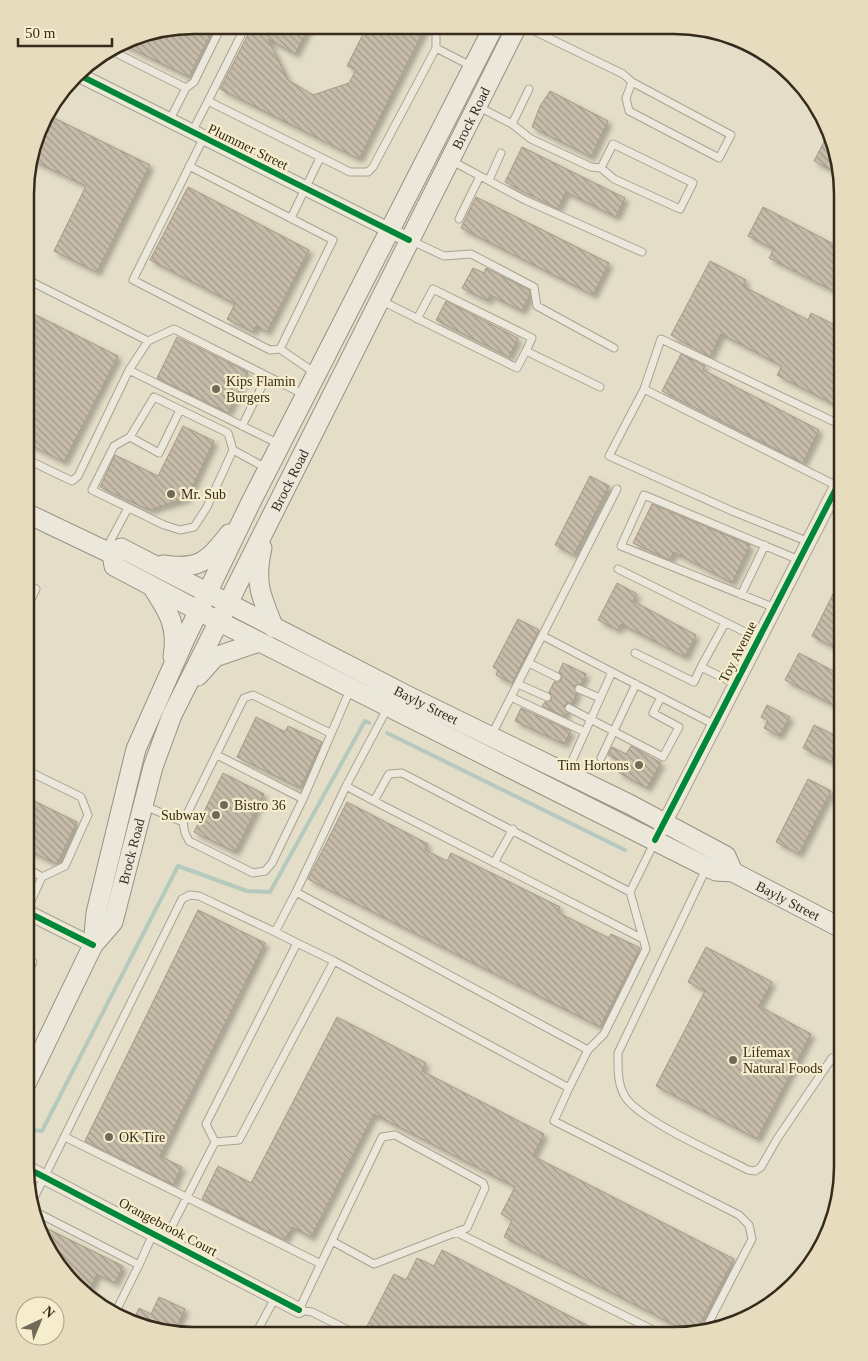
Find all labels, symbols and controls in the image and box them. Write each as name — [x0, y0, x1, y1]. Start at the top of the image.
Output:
scale bar — [18, 15, 111, 47]
text: 50 m — [25, 25, 56, 41]
street label: Brock Road — [449, 85, 493, 152]
street label: Plummer Street — [205, 121, 291, 173]
place label: Kips Flamin Burgers — [226, 374, 296, 405]
marker: Kips Flamin Burgers — [210, 383, 222, 395]
street label: Brock Road — [268, 447, 311, 514]
place label: Mr. Sub — [181, 487, 226, 502]
marker: Mr. Sub — [165, 488, 177, 500]
street label: Toy Avenue — [716, 619, 760, 685]
street label: Bayly Street — [392, 683, 461, 727]
place label: Tim Hortons — [558, 758, 629, 773]
marker: Tim Hortons — [633, 759, 645, 771]
place label: Bistro 36 — [234, 798, 286, 813]
marker: Bistro 36 — [218, 799, 230, 811]
place label: Subway — [161, 808, 206, 823]
marker: Subway — [210, 809, 222, 821]
street label: Brock Road — [116, 817, 147, 886]
street label: Bayly Street — [754, 878, 822, 923]
place label: Lifemax Natural Foods — [743, 1045, 823, 1076]
marker: Lifemax Natural Foods — [727, 1054, 739, 1066]
place label: OK Tire — [119, 1130, 165, 1145]
marker: OK Tire — [103, 1131, 115, 1143]
street label: Orangebrook Court — [116, 1195, 220, 1259]
north arrow — [15, 1296, 65, 1346]
text: N — [40, 1303, 58, 1321]

